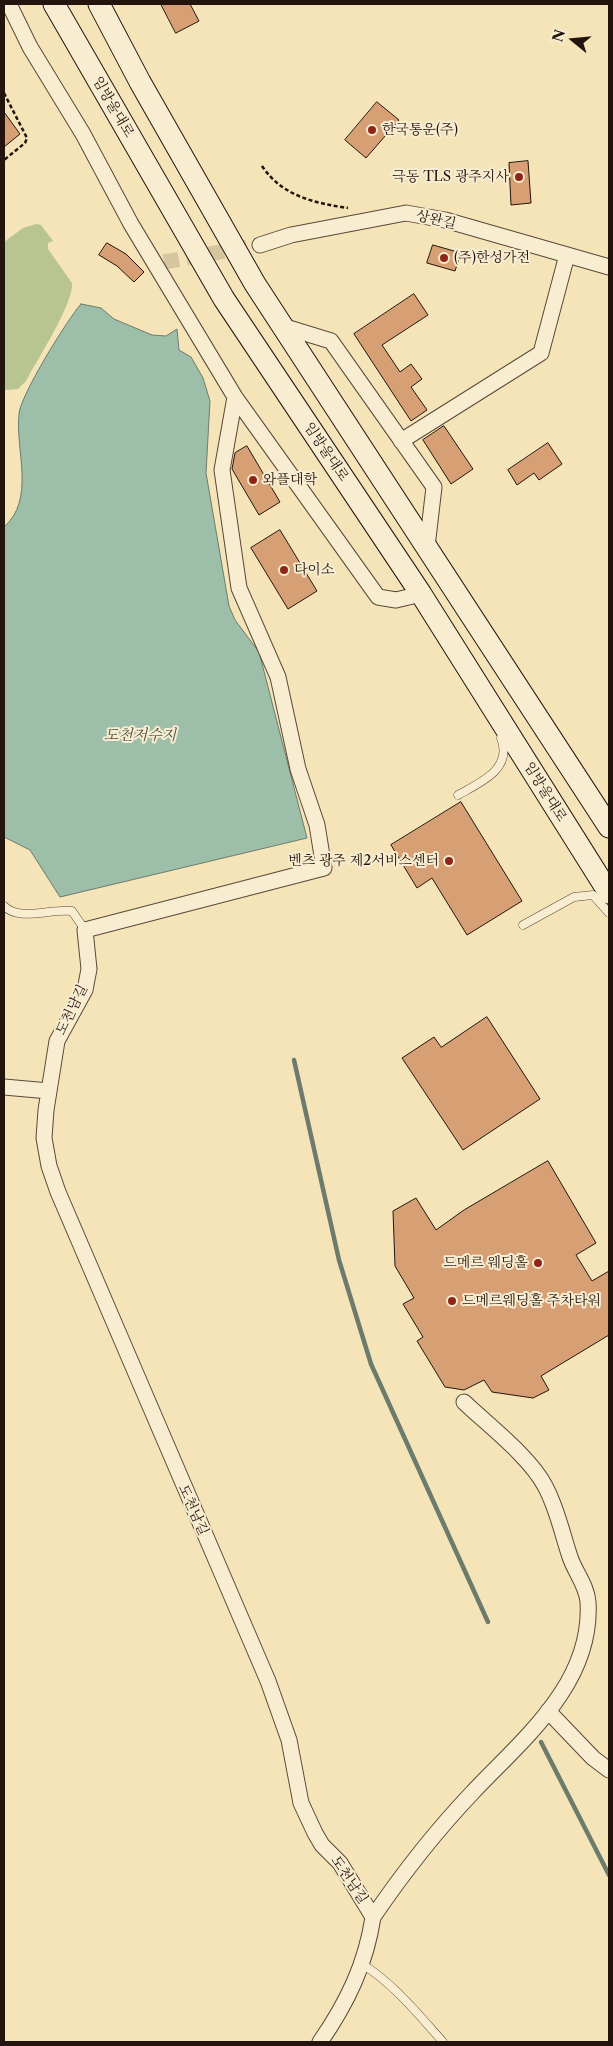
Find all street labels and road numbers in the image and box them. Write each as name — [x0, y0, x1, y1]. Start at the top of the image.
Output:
street label: 임방울대로 — [89, 74, 137, 140]
street label: 상완길 — [414, 207, 458, 233]
street label: 임방울대로 — [300, 419, 352, 485]
street label: 임방울대로 — [520, 759, 570, 825]
street label: 도천남길 — [53, 982, 91, 1038]
street label: 도천남길 — [174, 1482, 212, 1538]
street label: 도천남길 — [327, 1853, 371, 1907]

